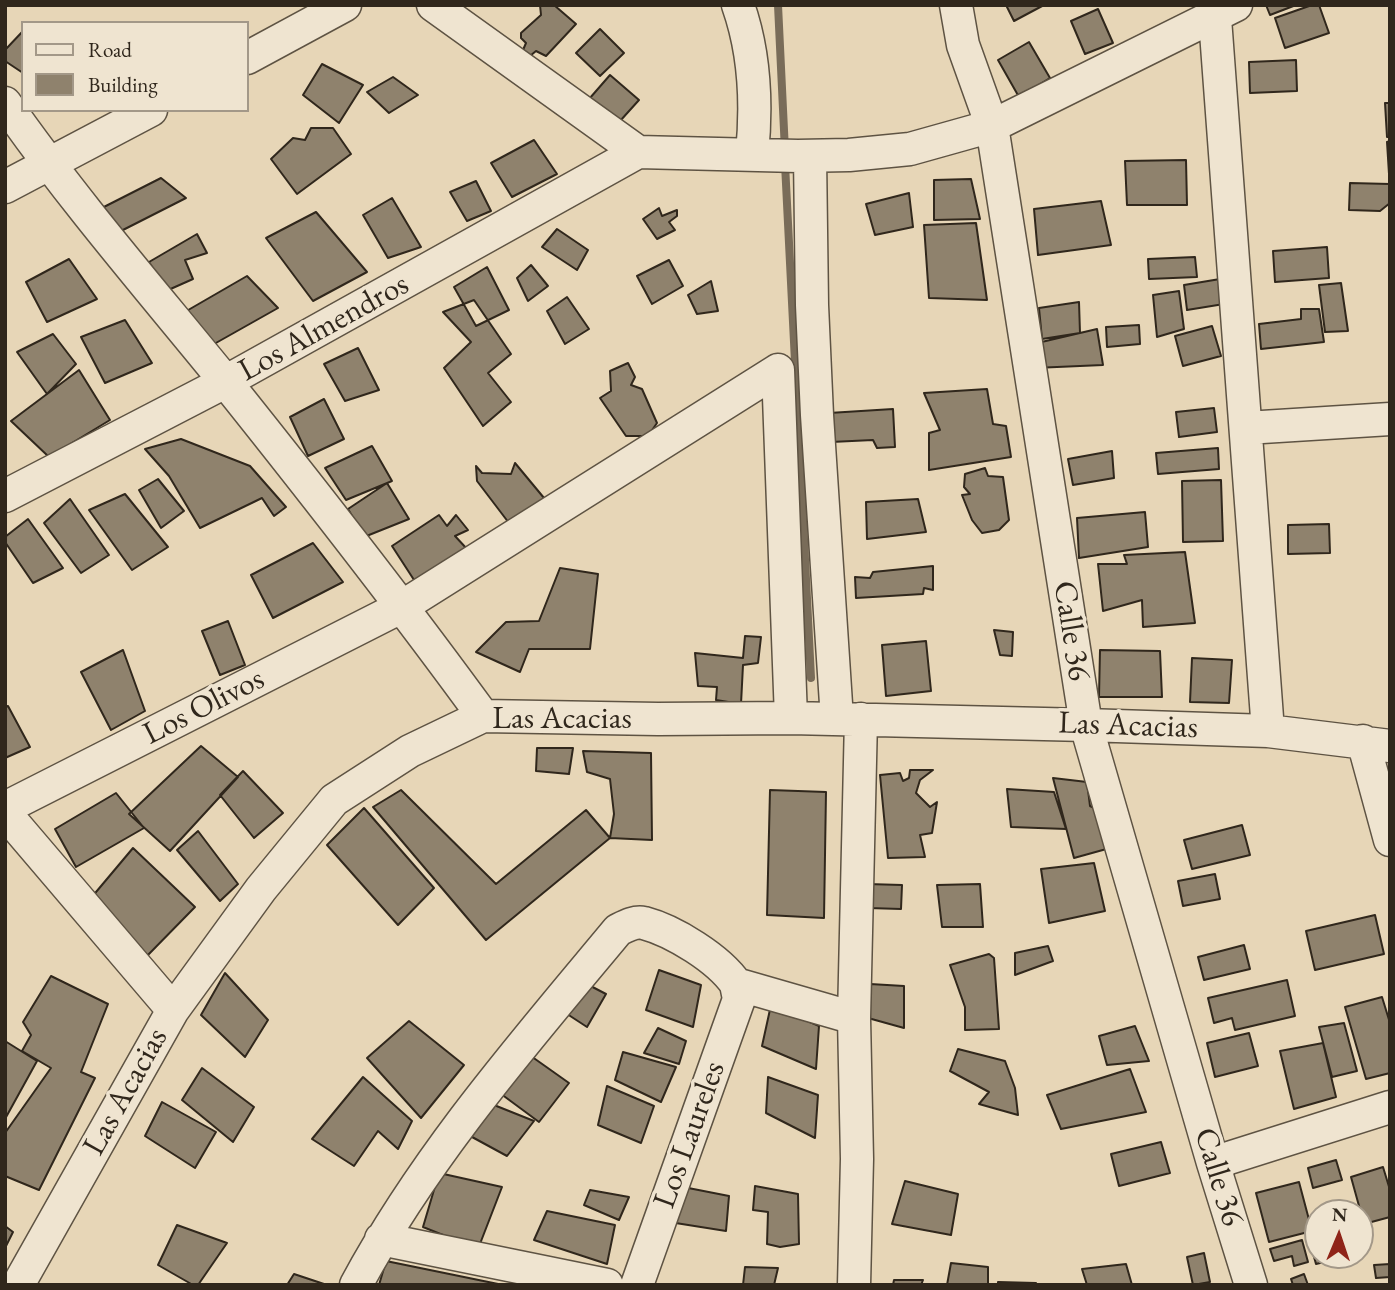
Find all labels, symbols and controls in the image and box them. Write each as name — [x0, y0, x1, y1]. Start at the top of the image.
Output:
legend — [21, 21, 248, 112]
text: Road — [88, 36, 132, 63]
text: Building — [88, 71, 158, 98]
street label: Los Almendros — [232, 266, 416, 390]
street label: Calle 36 — [1044, 578, 1098, 684]
street label: Los Olivos — [137, 660, 271, 754]
street label: Las Acacias — [492, 700, 632, 738]
street label: Las Acacias — [1058, 704, 1198, 748]
street label: Las Acacias — [75, 1022, 177, 1162]
street label: Los Laureles — [646, 1056, 734, 1214]
street label: Calle 36 — [1185, 1123, 1251, 1231]
north arrow — [1304, 1199, 1374, 1269]
text: N — [1332, 1202, 1348, 1227]

